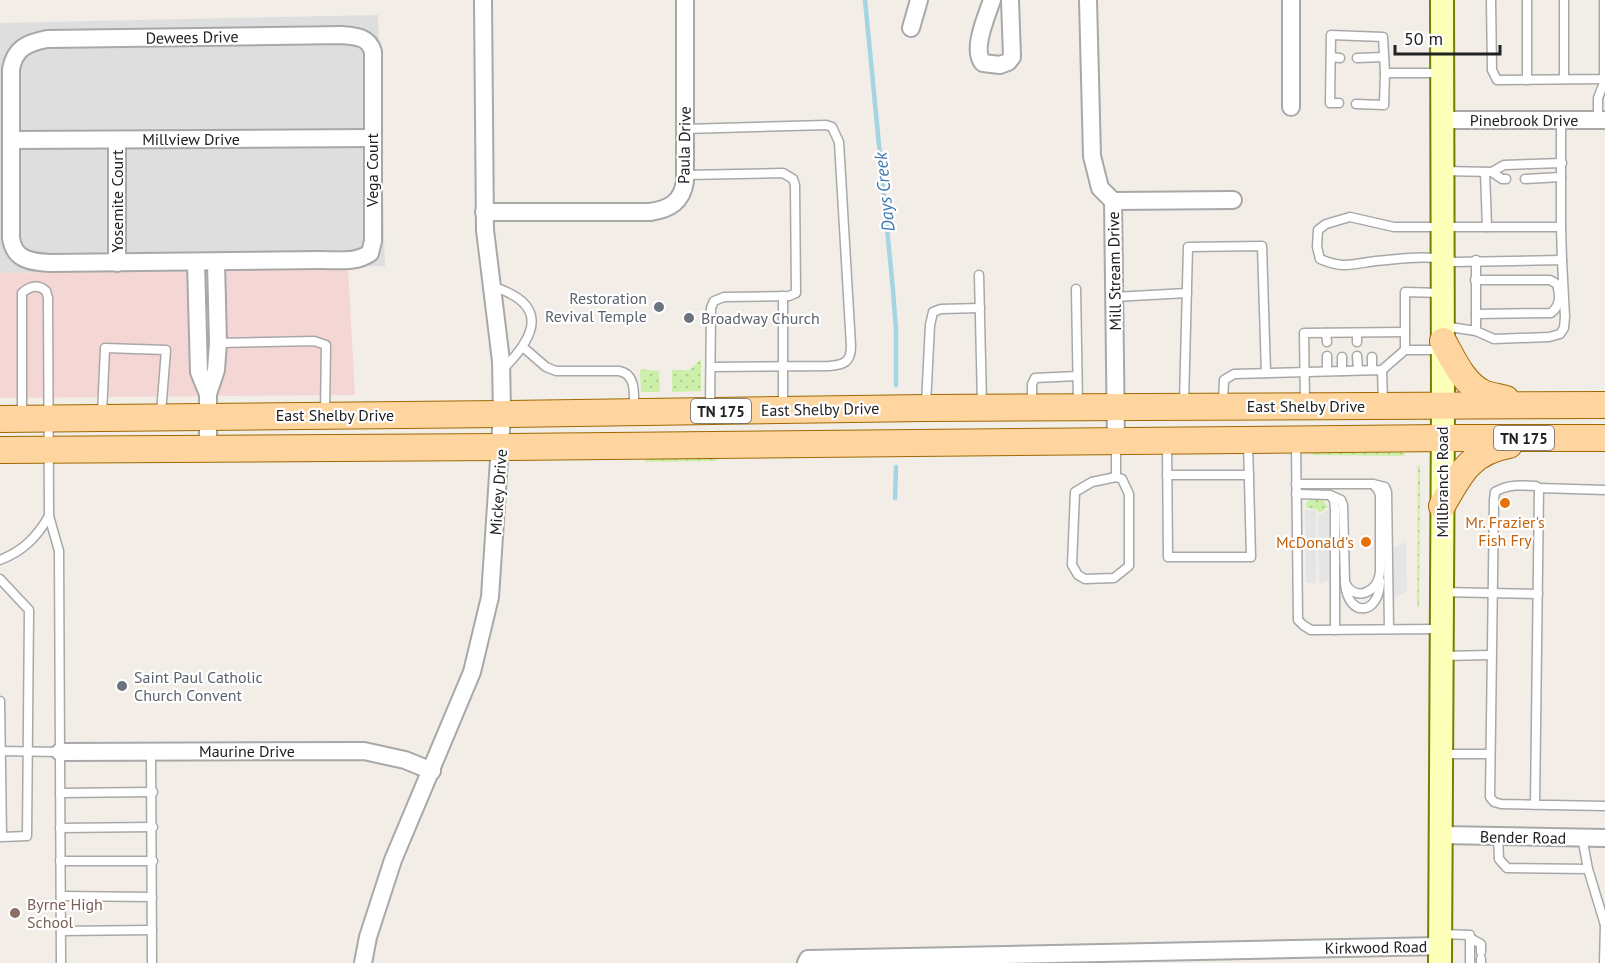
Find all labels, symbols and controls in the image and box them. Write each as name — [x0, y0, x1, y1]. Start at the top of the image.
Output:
scale bar — [1395, 18, 1500, 56]
street label: Dewees Drive — [145, 26, 239, 48]
text: 50 m — [1404, 27, 1443, 50]
street label: Paula Drive — [673, 106, 695, 184]
street label: Pinebrook Drive — [1470, 110, 1578, 130]
street label: Millview Drive — [142, 129, 240, 149]
street label: Vega Court — [362, 132, 382, 208]
street label: Yosemite Court — [107, 149, 127, 253]
water label: Days Creek — [868, 150, 900, 233]
street label: Mill Stream Drive — [1103, 211, 1125, 331]
place label: Restoration Revival Temple — [545, 288, 647, 326]
marker: Restoration Revival Temple — [652, 300, 666, 314]
place label: Broadway Church — [701, 308, 820, 328]
marker: Broadway Church — [682, 311, 696, 325]
street label: East Shelby Drive — [1247, 396, 1365, 416]
street label: East Shelby Drive — [761, 398, 879, 420]
road number: TN 175 — [691, 399, 751, 423]
street label: East Shelby Drive — [276, 405, 394, 425]
street label: Millbranch Road — [1432, 426, 1452, 538]
road number: TN 175 — [1494, 426, 1554, 450]
street label: Mickey Drive — [485, 448, 511, 536]
marker: Mr. Frazier's Fish Fry — [1498, 496, 1512, 510]
place label: Mr. Frazier's Fish Fry — [1465, 512, 1545, 550]
place label: McDonald's — [1276, 532, 1354, 552]
marker: McDonald's — [1359, 535, 1373, 549]
place label: Saint Paul Catholic Church Convent — [134, 667, 263, 705]
marker: Saint Paul Catholic Church Convent — [115, 679, 129, 693]
street label: Maurine Drive — [199, 741, 295, 761]
street label: Bender Road — [1480, 826, 1566, 848]
place label: Byrne High School — [27, 894, 103, 932]
marker: Byrne High School — [8, 906, 22, 920]
street label: Kirkwood Road — [1325, 936, 1427, 958]

